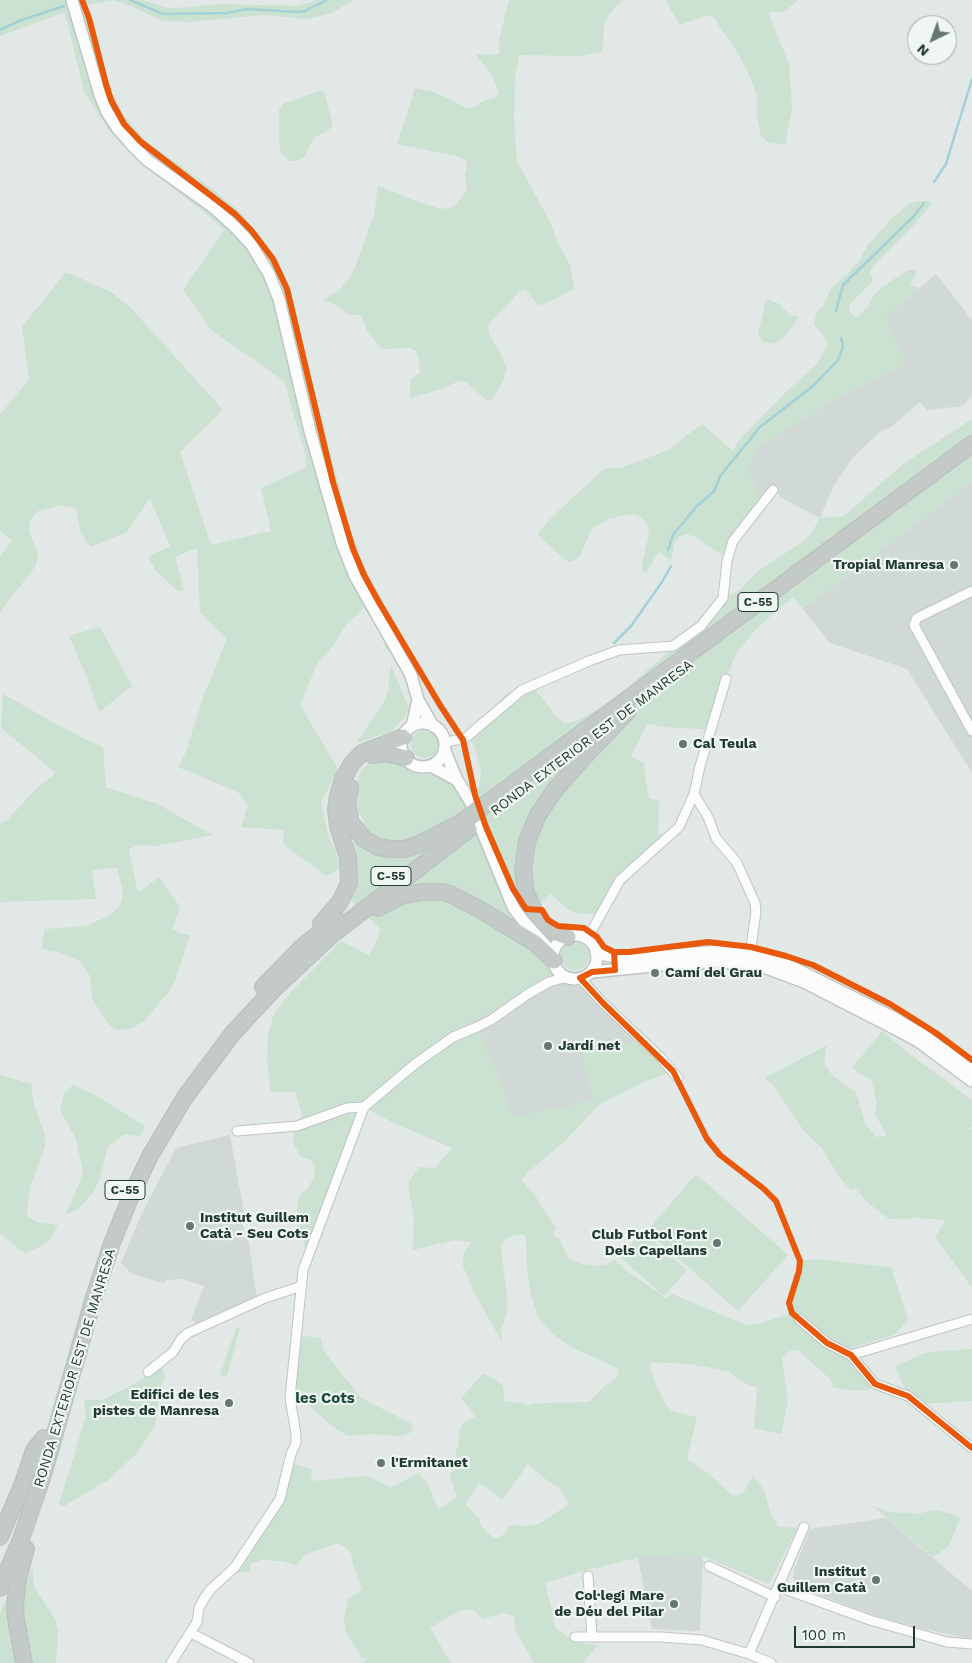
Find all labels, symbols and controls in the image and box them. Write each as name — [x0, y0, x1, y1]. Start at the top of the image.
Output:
north arrow — [907, 15, 957, 65]
text: N — [913, 41, 932, 60]
place label: Tropial Manresa — [833, 557, 944, 573]
marker: Tropial Manresa — [948, 559, 960, 571]
road number: C-55 — [738, 592, 778, 612]
street label: RONDA EXTERIOR EST DE MANRESA — [488, 656, 696, 820]
place label: Cal Teula — [693, 736, 757, 752]
marker: Cal Teula — [677, 738, 689, 750]
road number: C-55 — [371, 866, 411, 886]
place label: Camí del Grau — [665, 965, 762, 981]
marker: Camí del Grau — [649, 967, 661, 979]
place label: Jardí net — [558, 1038, 620, 1054]
marker: Jardí net — [542, 1040, 554, 1052]
road number: C-55 — [105, 1180, 145, 1200]
place label: Institut Guillem Catà - Seu Cots — [200, 1210, 309, 1242]
marker: Institut Guillem Catà - Seu Cots — [184, 1220, 196, 1232]
place label: Club Futbol Font Dels Capellans — [591, 1227, 707, 1260]
marker: Club Futbol Font Dels Capellans — [711, 1237, 723, 1249]
street label: RONDA EXTERIOR EST DE MANRESA — [31, 1247, 119, 1489]
place label: Edifici de les pistes de Manresa — [93, 1387, 219, 1420]
district label: les Cots — [295, 1390, 355, 1408]
marker: Edifici de les pistes de Manresa — [223, 1397, 235, 1409]
place label: l'Ermitanet — [391, 1455, 468, 1471]
marker: l'Ermitanet — [375, 1457, 387, 1469]
place label: Institut Guillem Catà — [777, 1564, 866, 1596]
marker: Institut Guillem Catà — [870, 1574, 882, 1586]
place label: Col·legi Mare de Déu del Pilar — [555, 1588, 664, 1620]
marker: Col·legi Mare de Déu del Pilar — [668, 1598, 680, 1610]
scale bar — [797, 1616, 918, 1648]
text: 100 m — [802, 1626, 846, 1644]

